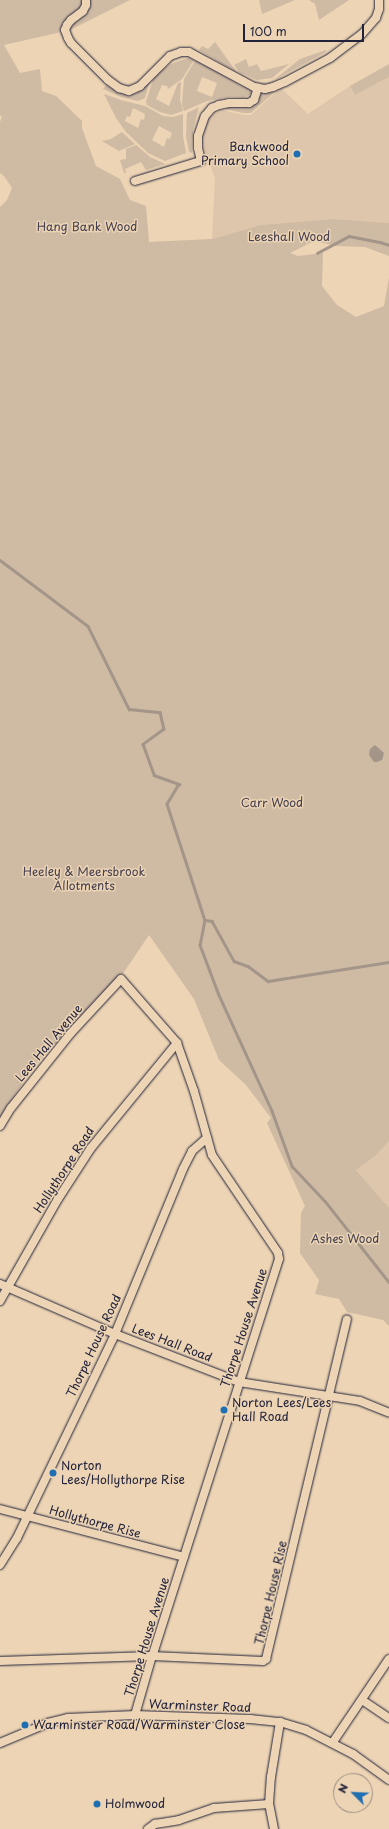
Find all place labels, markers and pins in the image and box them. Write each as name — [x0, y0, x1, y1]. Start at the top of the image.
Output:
place label: Bankwood Primary School — [201, 140, 289, 168]
marker: Bankwood Primary School — [292, 149, 302, 159]
place label: Norton Lees/Lees Hall Road — [232, 1396, 331, 1424]
marker: Norton Lees/Lees Hall Road — [219, 1405, 229, 1415]
place label: Norton Lees/Hollythorpe Rise — [61, 1459, 185, 1487]
marker: Norton Lees/Hollythorpe Rise — [48, 1468, 58, 1478]
place label: Warminster Road/Warminster Close — [33, 1718, 246, 1732]
marker: Warminster Road/Warminster Close — [20, 1720, 30, 1730]
place label: Holmwood — [105, 1797, 165, 1811]
marker: Holmwood — [92, 1799, 102, 1809]

